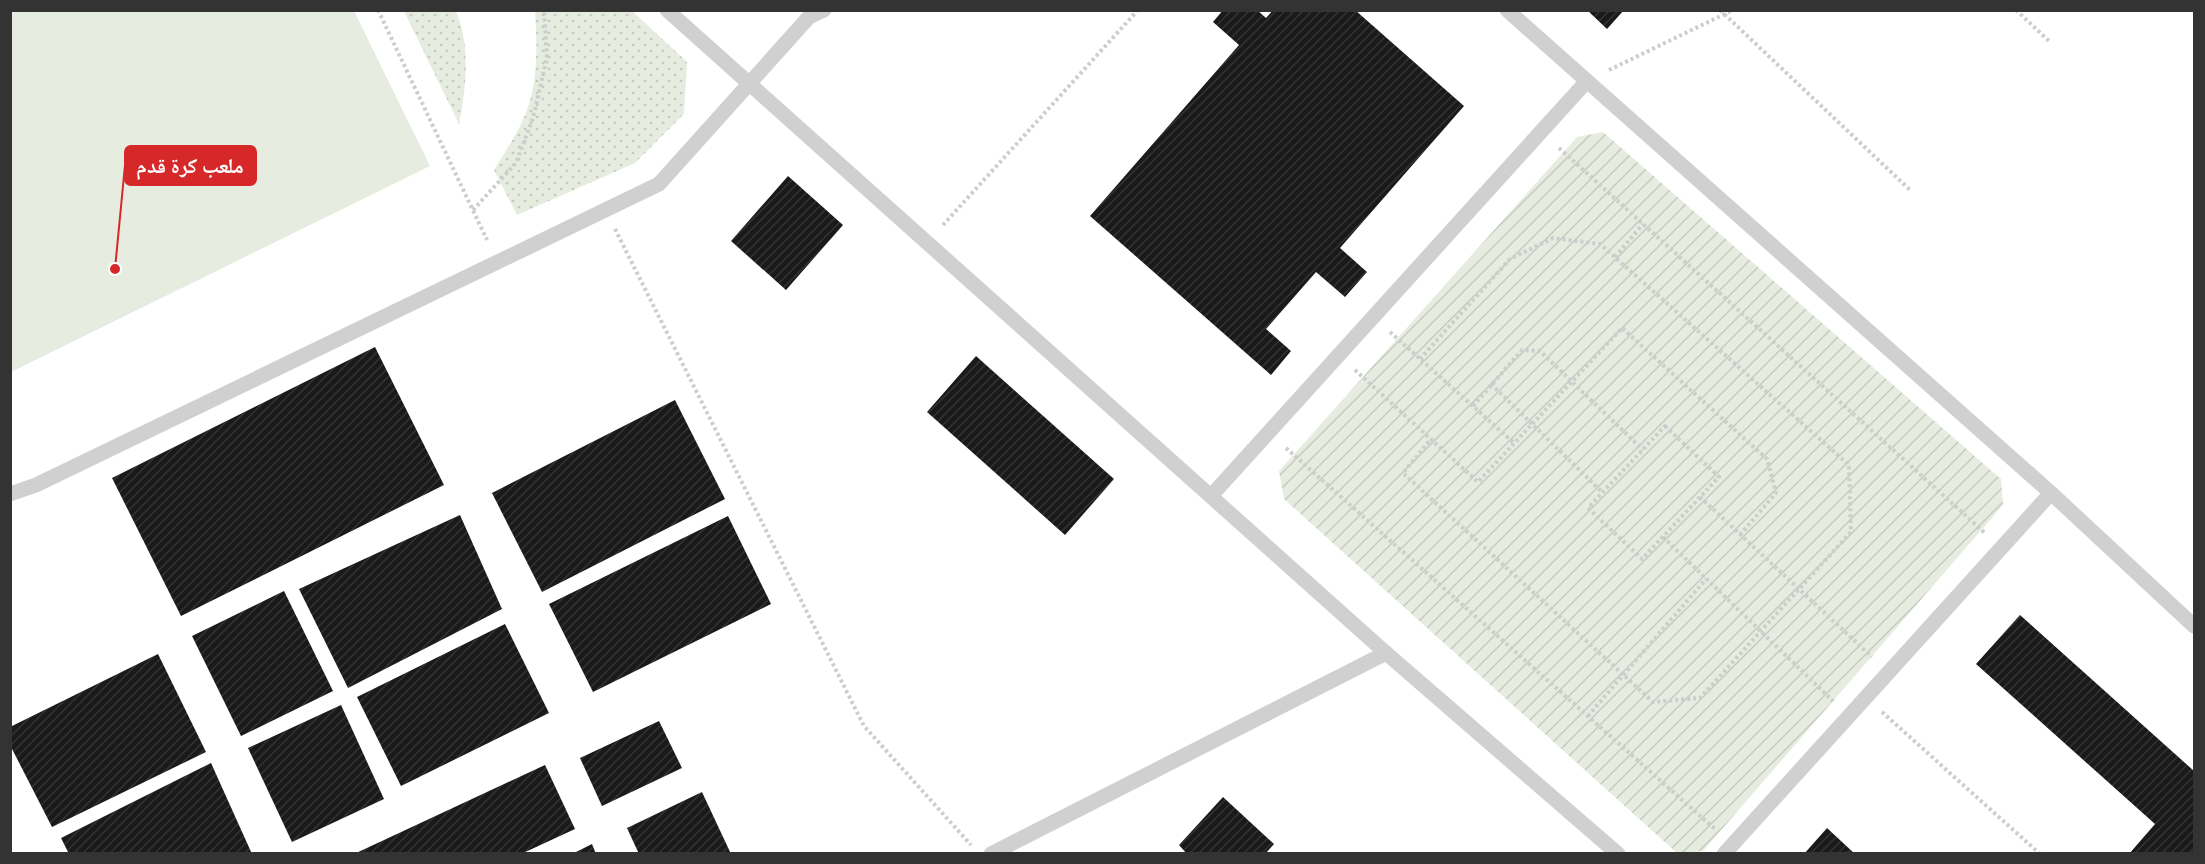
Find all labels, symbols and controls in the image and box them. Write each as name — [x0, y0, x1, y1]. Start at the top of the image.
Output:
callout: ملعب كرة قدم — [125, 146, 256, 185]
text: ملعب كرة قدم — [136, 153, 244, 180]

